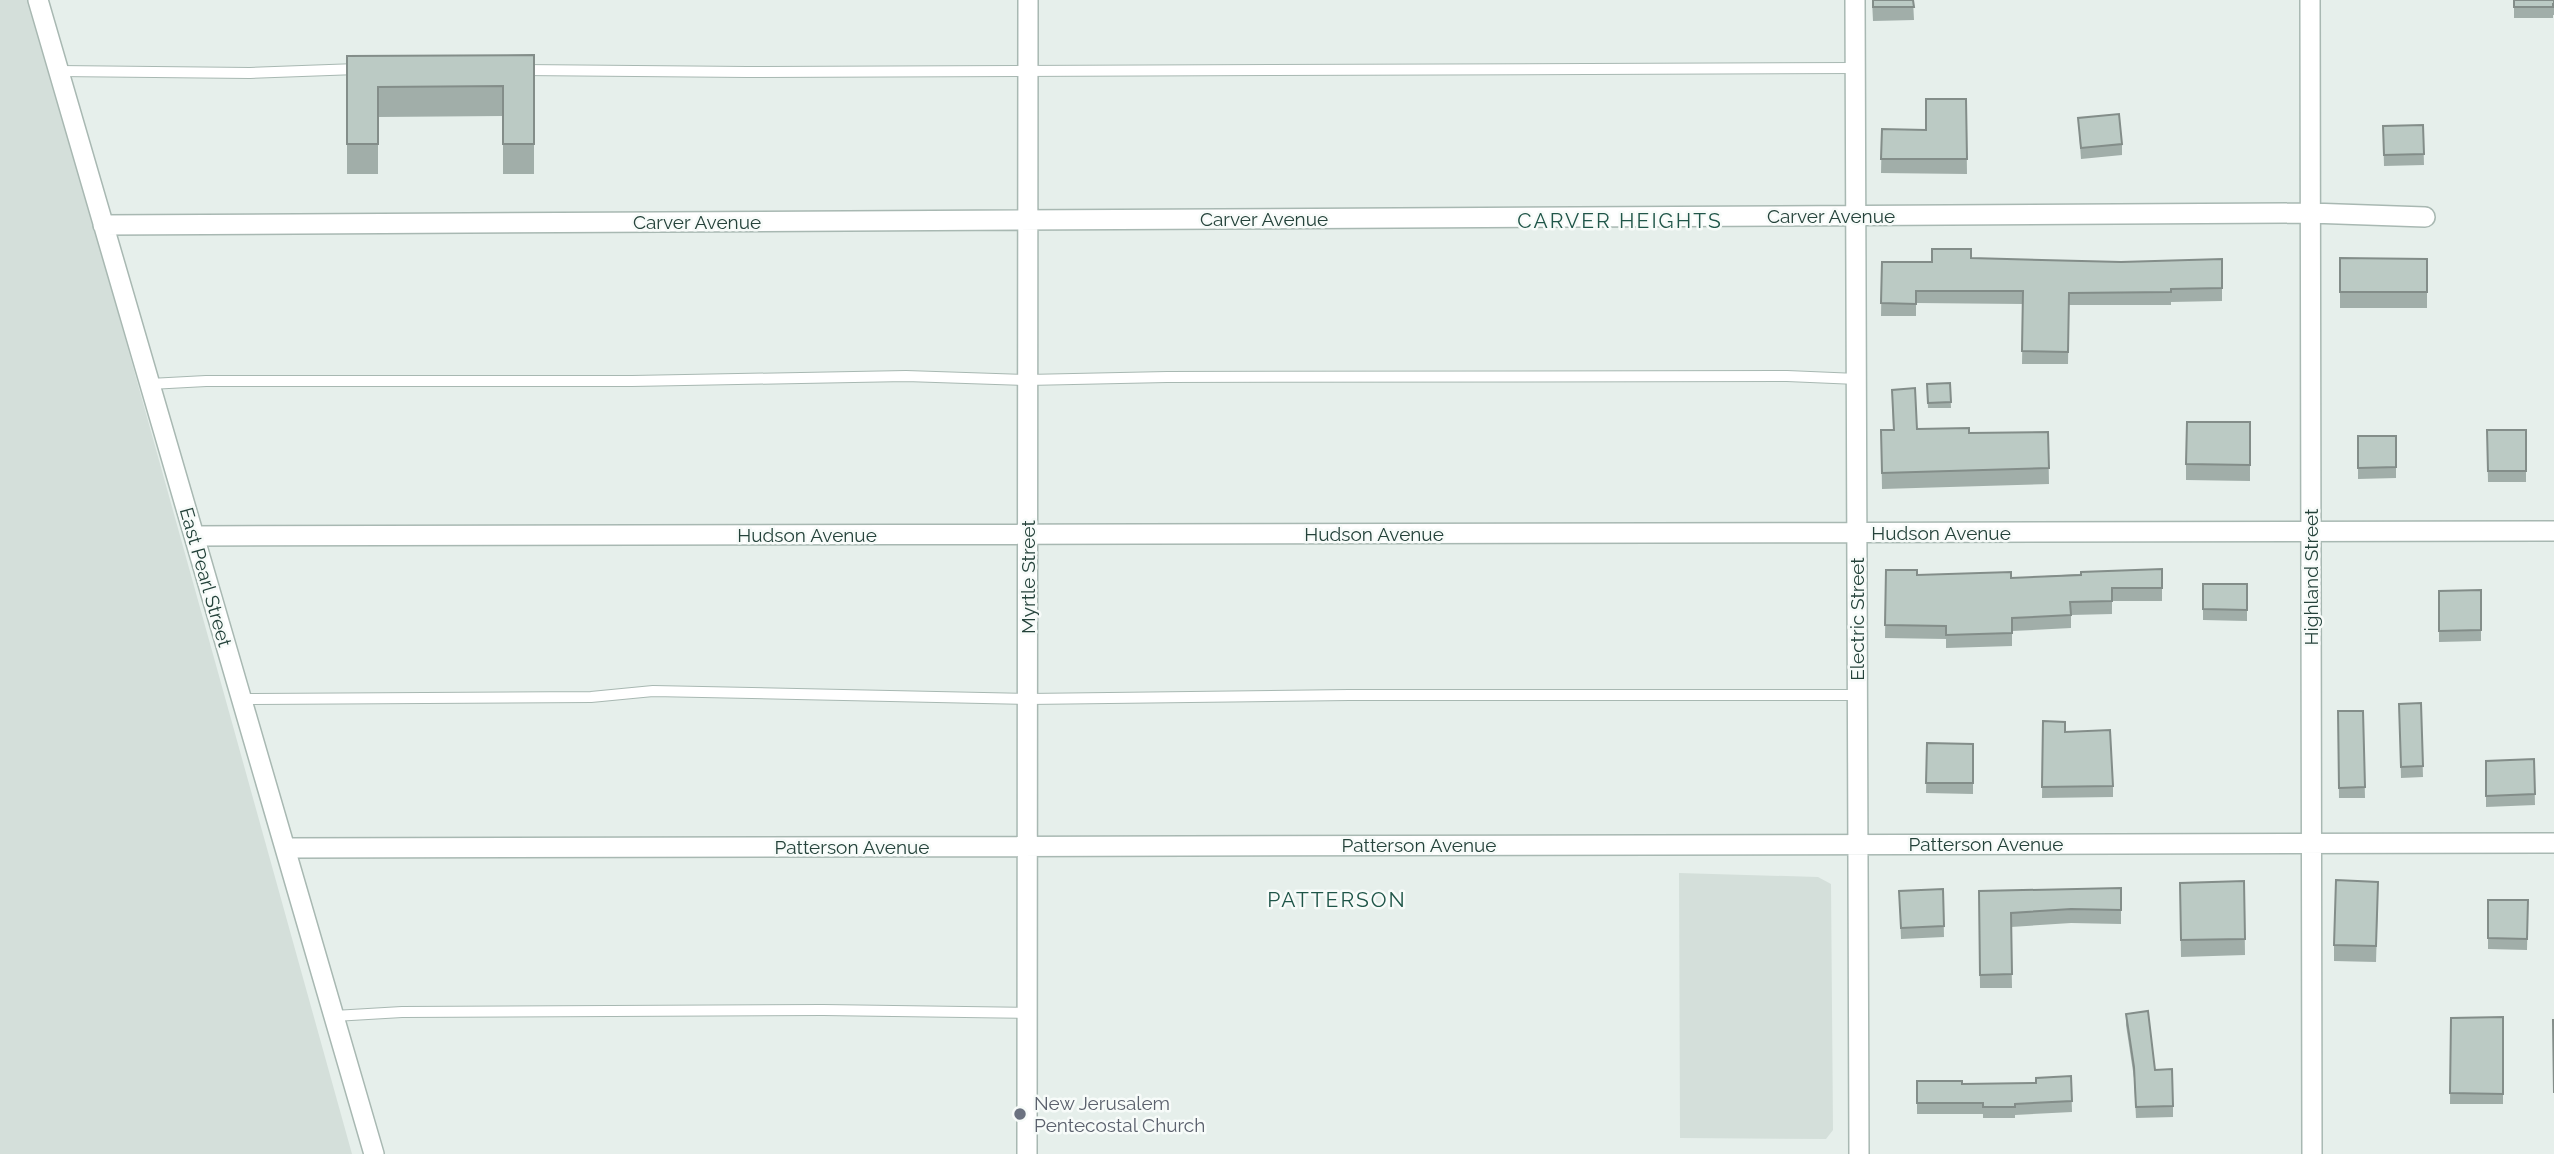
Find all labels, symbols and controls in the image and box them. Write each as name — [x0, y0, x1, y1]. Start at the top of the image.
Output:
street label: Carver Avenue — [1767, 205, 1895, 227]
street label: Carver Avenue — [1200, 208, 1328, 230]
district label: CARVER HEIGHTS — [1517, 208, 1723, 233]
street label: Carver Avenue — [633, 211, 761, 233]
street label: East Pearl Street — [176, 505, 237, 650]
street label: Highland Street — [2300, 508, 2322, 645]
street label: Myrtle Street — [1017, 519, 1039, 634]
street label: Hudson Avenue — [1871, 522, 2011, 544]
street label: Hudson Avenue — [1304, 523, 1444, 545]
street label: Hudson Avenue — [737, 524, 877, 546]
street label: Electric Street — [1846, 557, 1868, 681]
street label: Patterson Avenue — [1909, 833, 2063, 855]
street label: Patterson Avenue — [1342, 834, 1496, 856]
street label: Patterson Avenue — [775, 836, 929, 858]
district label: PATTERSON — [1267, 887, 1407, 912]
place label: New Jerusalem Pentecostal Church — [1034, 1092, 1205, 1136]
marker: New Jerusalem Pentecostal Church — [1012, 1106, 1028, 1122]

